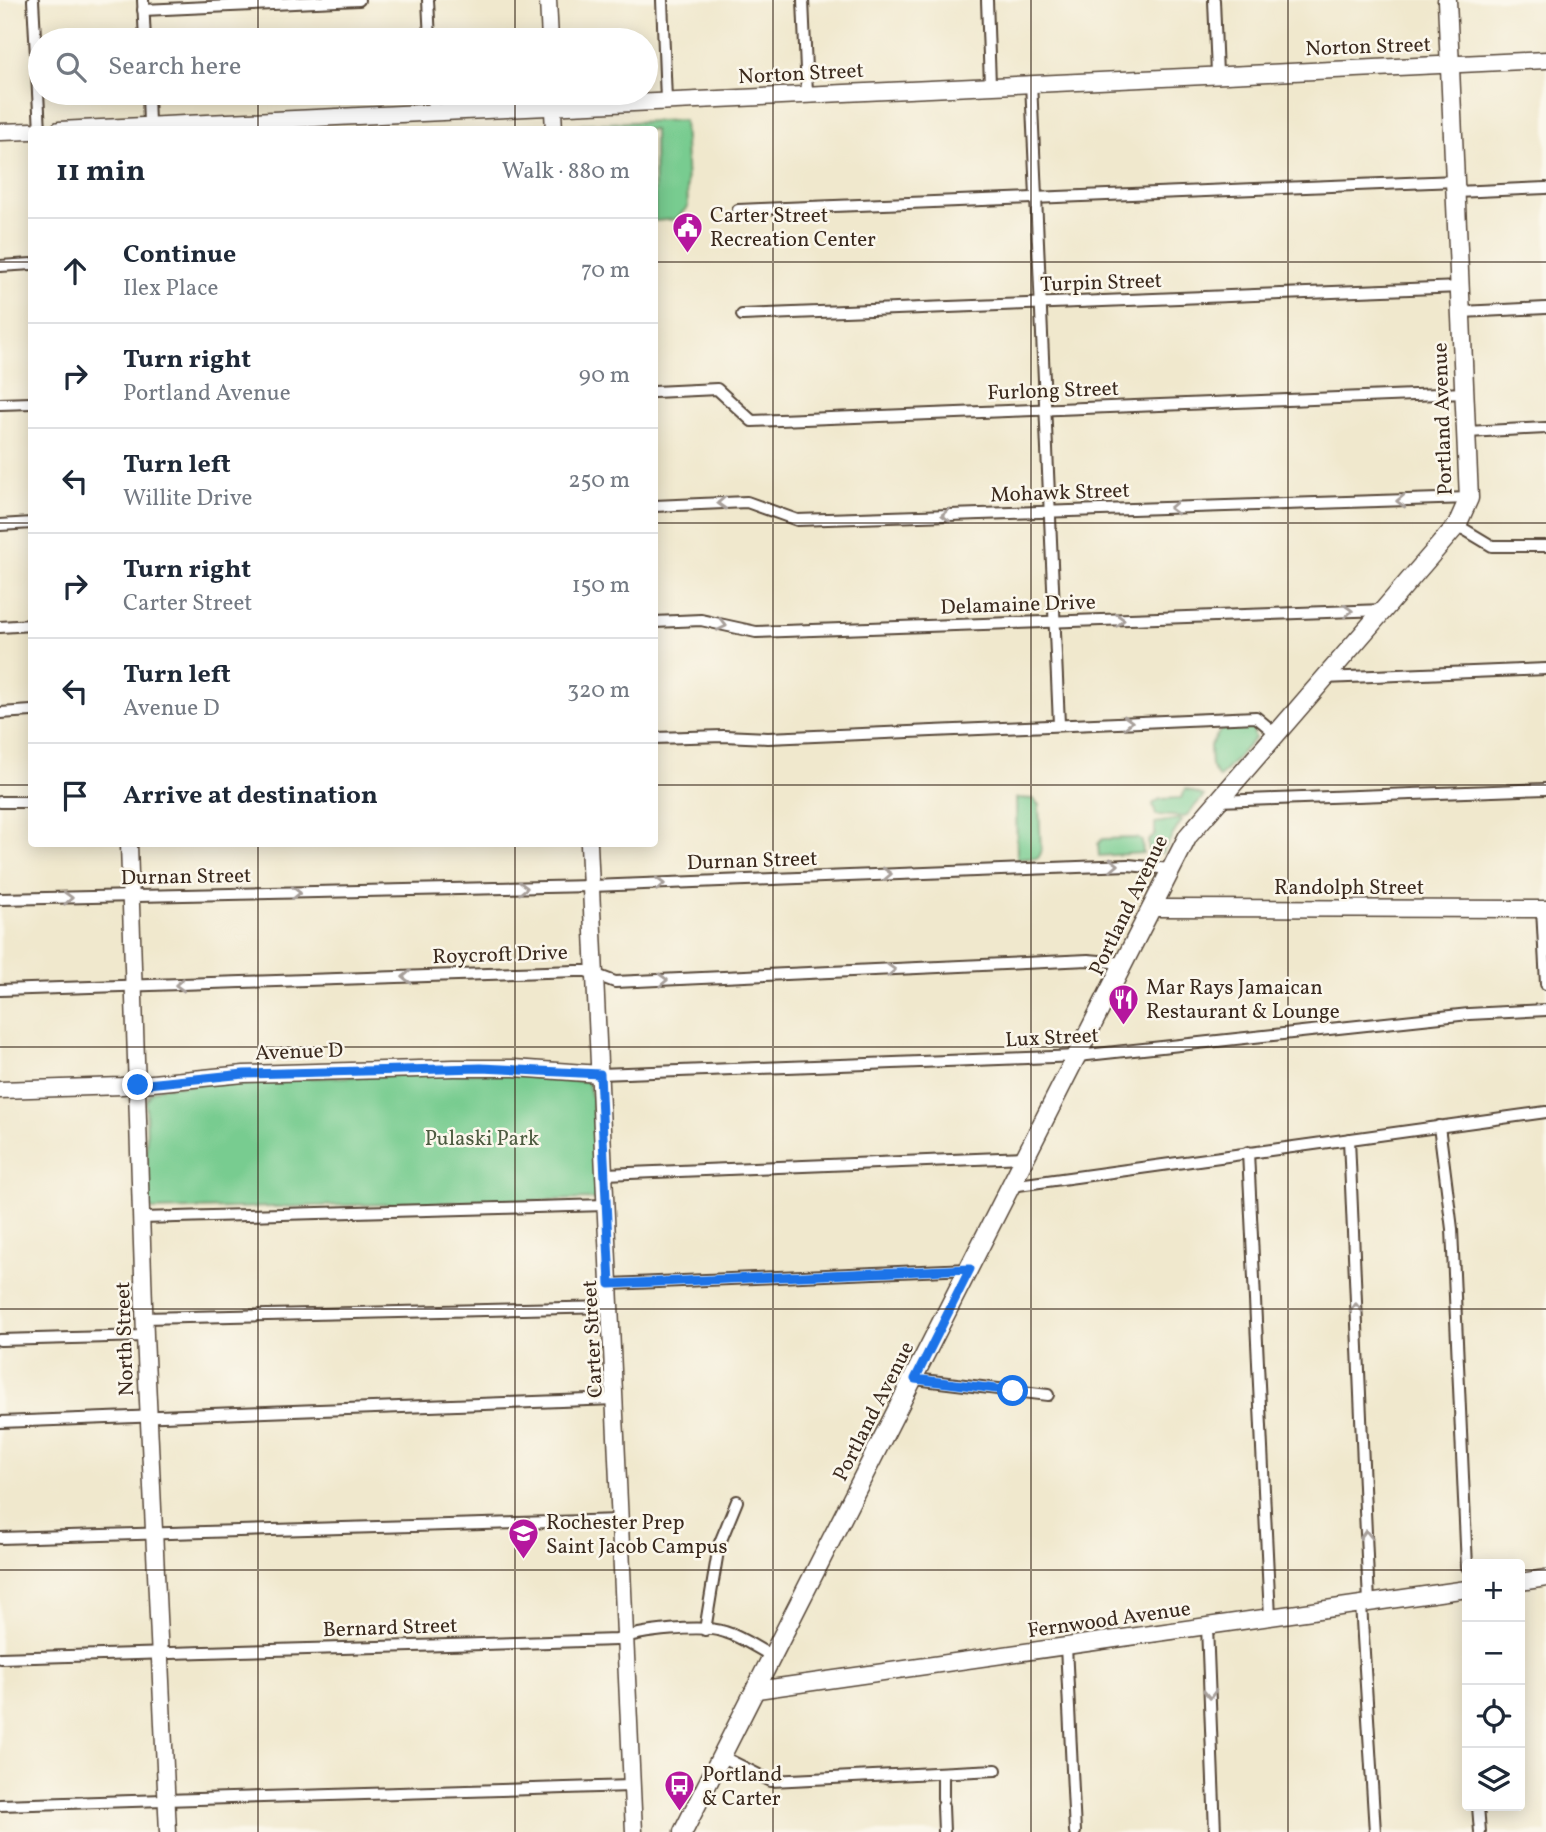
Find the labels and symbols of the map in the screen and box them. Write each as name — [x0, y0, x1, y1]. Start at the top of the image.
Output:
street label: Norton Street — [1305, 31, 1431, 64]
street label: Norton Street — [738, 57, 865, 92]
place label: Carter Street Recreation Center — [710, 202, 876, 255]
public building icon: Carter Street Recreation Center — [670, 210, 704, 254]
street label: Turpin Street — [1040, 267, 1163, 300]
street label: Portland Avenue — [1426, 342, 1461, 496]
street label: Furlong Street — [987, 375, 1119, 408]
street label: Mohawk Street — [990, 477, 1130, 510]
one-way arrow — [1395, 493, 1406, 508]
one-way arrow — [716, 495, 727, 510]
one-way arrow — [1168, 500, 1178, 516]
one-way arrow — [940, 508, 951, 523]
street label: Delamaine Drive — [940, 588, 1096, 623]
one-way arrow — [1342, 604, 1353, 619]
one-way arrow — [1115, 612, 1126, 627]
one-way arrow — [716, 616, 728, 631]
one-way arrow — [1122, 714, 1133, 729]
street label: Portland Avenue — [1083, 830, 1176, 981]
street label: Durnan Street — [686, 845, 818, 878]
one-way arrow — [1109, 858, 1120, 873]
street label: Durnan Street — [120, 862, 252, 893]
one-way arrow — [882, 867, 893, 882]
street label: Randolph Street — [1274, 874, 1424, 903]
one-way arrow — [655, 876, 666, 891]
one-way arrow — [518, 880, 529, 896]
one-way arrow — [290, 885, 301, 900]
one-way arrow — [63, 890, 74, 905]
street label: Roycroft Drive — [432, 939, 568, 972]
one-way arrow — [885, 963, 896, 978]
one-way arrow — [401, 969, 412, 984]
one-way arrow — [658, 972, 669, 987]
place label: Mar Rays Jamaican Restaurant & Lounge — [1146, 974, 1340, 1027]
one-way arrow — [174, 977, 185, 992]
restaurant icon: Mar Rays Jamaican Restaurant & Lounge — [1106, 982, 1140, 1026]
street label: Lux Street — [1004, 1022, 1100, 1055]
street label: Avenue D — [254, 1036, 344, 1069]
route end — [122, 1069, 153, 1100]
park label: Pulaski Park — [425, 1125, 540, 1154]
street label: Carter Street — [576, 1279, 611, 1399]
street label: North Street — [109, 1281, 142, 1397]
one-way arrow — [1349, 1302, 1364, 1313]
street label: Portland Avenue — [827, 1337, 922, 1486]
route start — [997, 1375, 1028, 1406]
place label: Rochester Prep Saint Jacob Campus — [546, 1509, 728, 1562]
school or university icon: Rochester Prep Saint Jacob Campus — [506, 1517, 540, 1561]
one-way arrow — [1358, 1529, 1373, 1540]
street label: Fernwood Avenue — [1026, 1595, 1193, 1646]
street label: Bernard Street — [322, 1612, 458, 1645]
one-way arrow — [1202, 1689, 1217, 1700]
place label: Portland & Carter — [702, 1761, 782, 1814]
bus stop icon: Portland & Carter — [662, 1769, 696, 1813]

